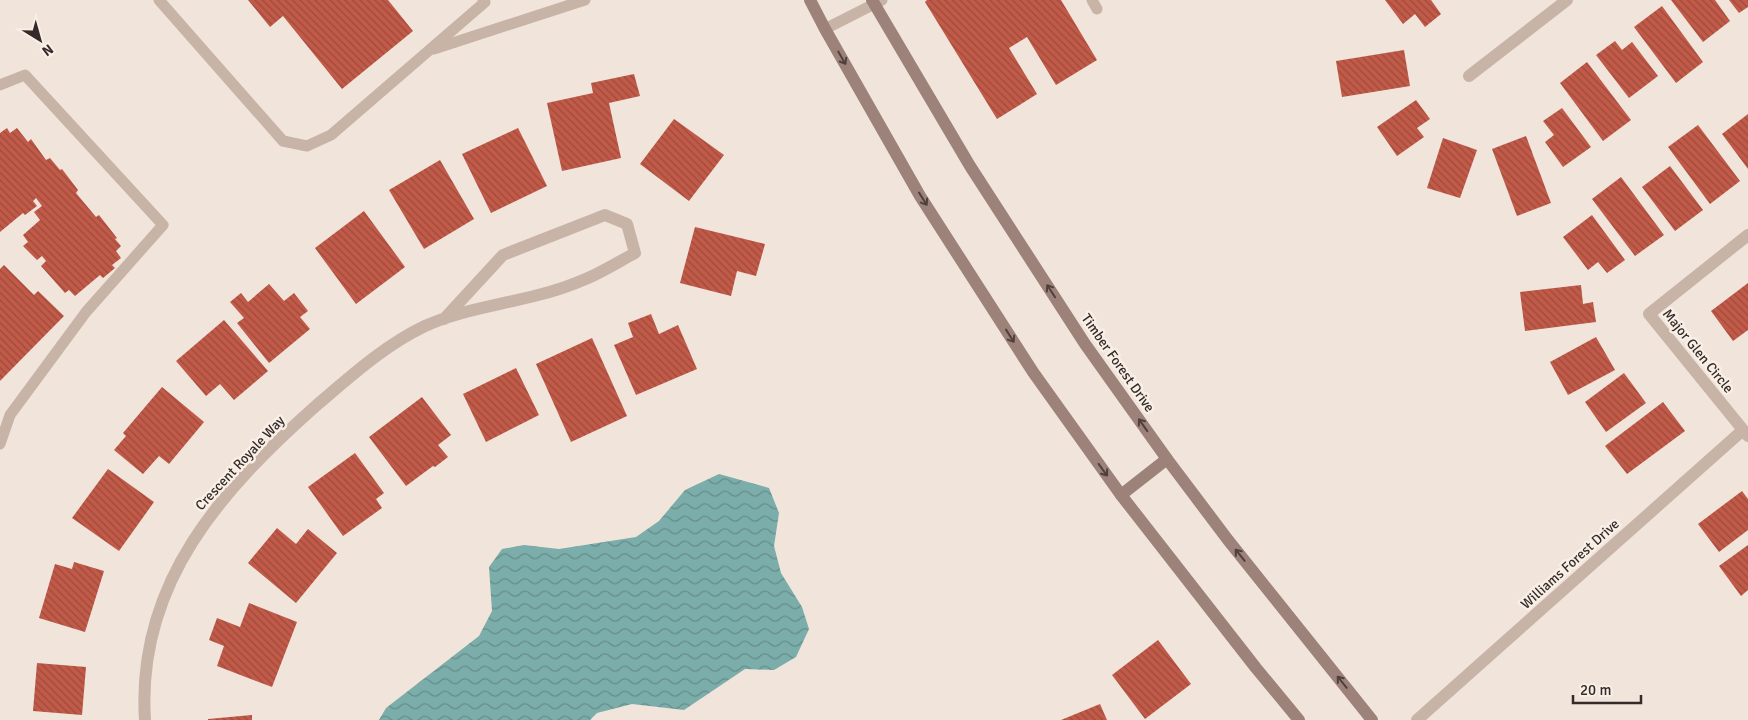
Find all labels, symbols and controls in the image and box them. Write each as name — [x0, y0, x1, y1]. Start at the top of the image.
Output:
north arrow — [15, 15, 65, 65]
text: N — [39, 40, 57, 60]
one-way arrow — [837, 51, 847, 65]
one-way arrow — [918, 192, 928, 206]
one-way arrow — [1046, 284, 1056, 298]
street label: Major Glen Circle — [1659, 306, 1737, 396]
street label: Timber Forest Drive — [1078, 311, 1158, 415]
one-way arrow — [1005, 329, 1015, 343]
street label: Crescent Royale Way — [192, 412, 289, 514]
one-way arrow — [1138, 418, 1148, 432]
one-way arrow — [1098, 463, 1108, 477]
street label: Williams Forest Drive — [1517, 515, 1623, 613]
one-way arrow — [1235, 549, 1246, 562]
scale bar — [1573, 672, 1640, 704]
one-way arrow — [1336, 676, 1347, 689]
text: 20 m — [1580, 681, 1611, 699]

